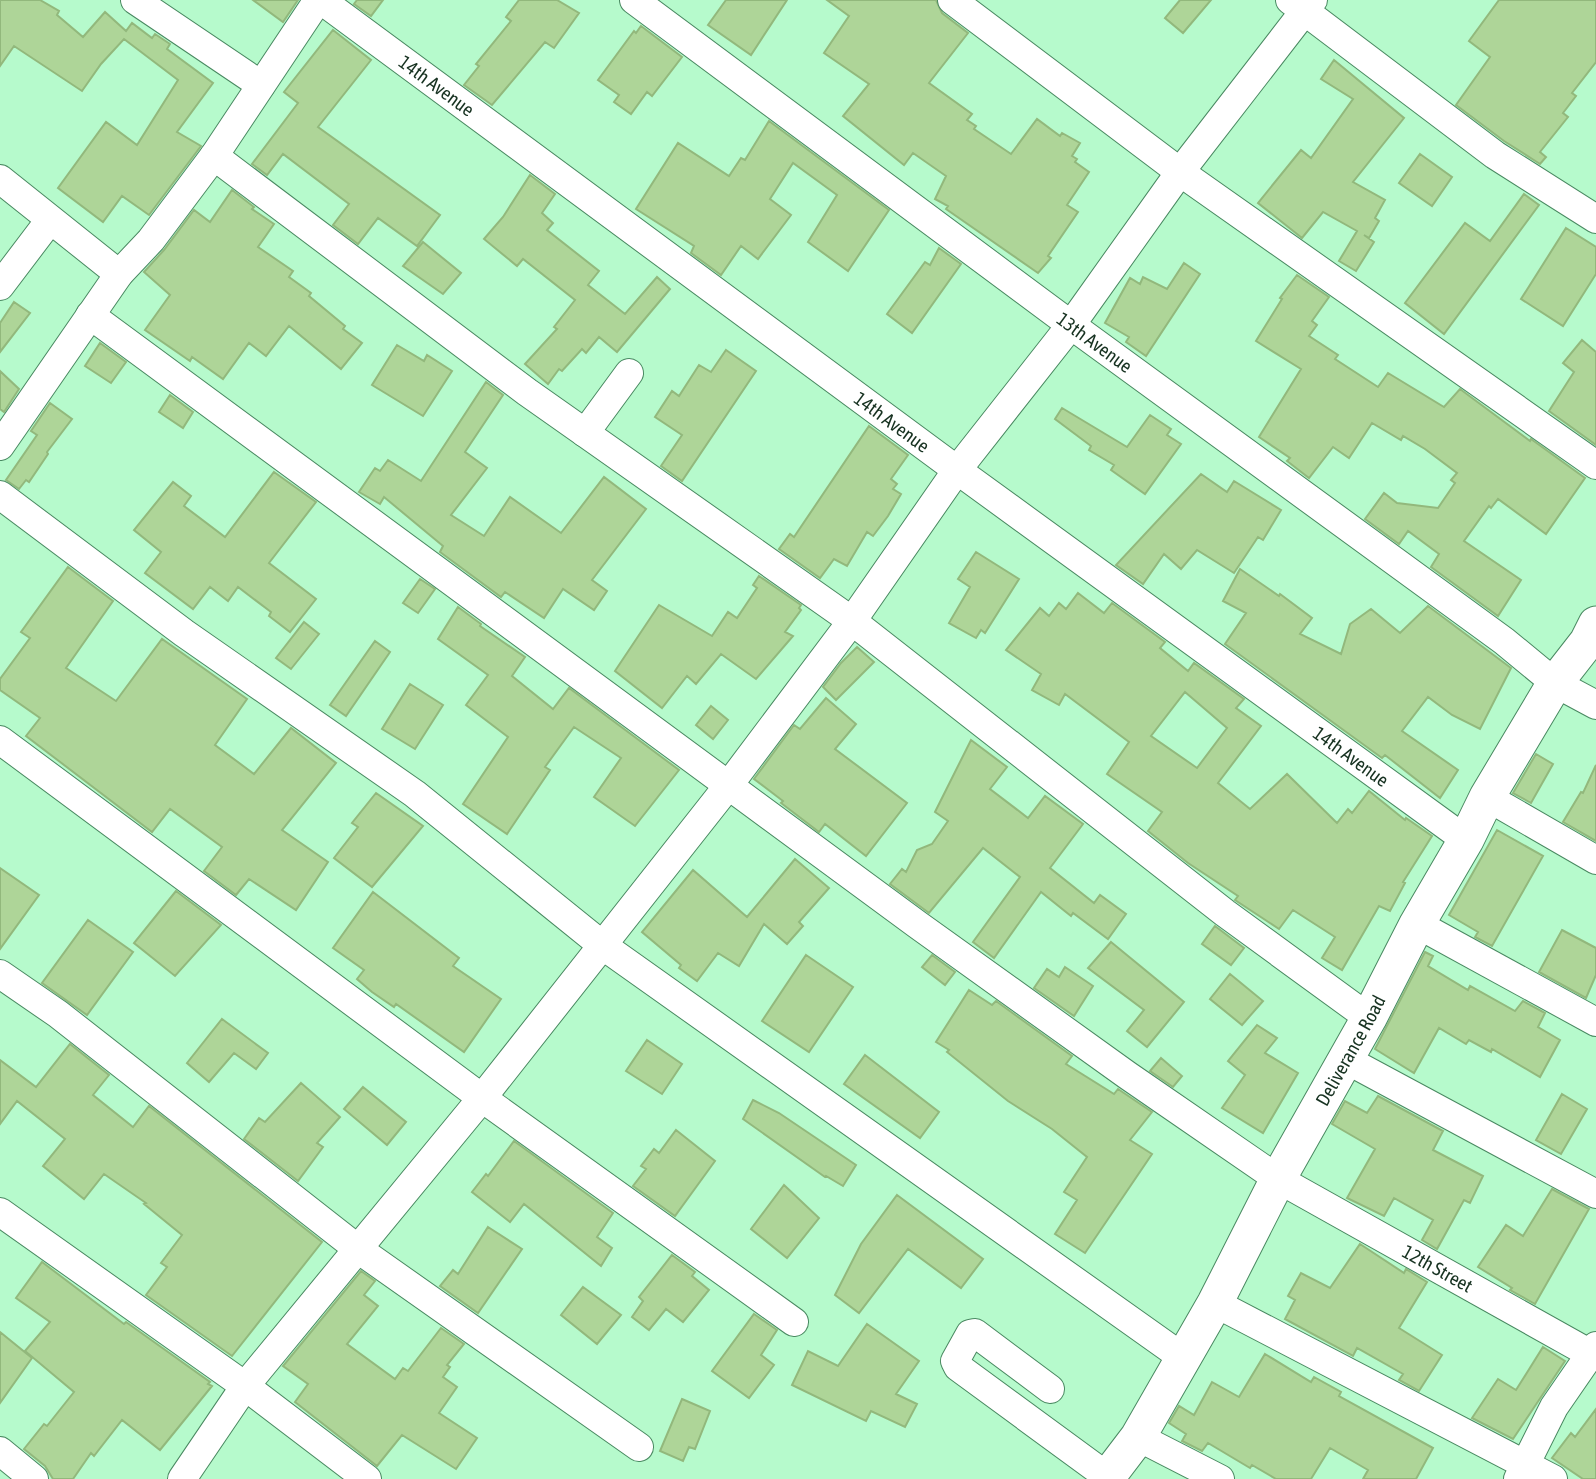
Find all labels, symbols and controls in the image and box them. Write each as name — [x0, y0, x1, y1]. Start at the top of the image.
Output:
street label: 14th Avenue — [395, 51, 479, 121]
street label: 13th Avenue — [1053, 308, 1137, 377]
street label: 14th Avenue — [850, 387, 934, 457]
street label: 14th Avenue — [1309, 722, 1393, 791]
street label: Deliverance Road — [1311, 992, 1390, 1109]
street label: 12th Street — [1399, 1240, 1477, 1297]

